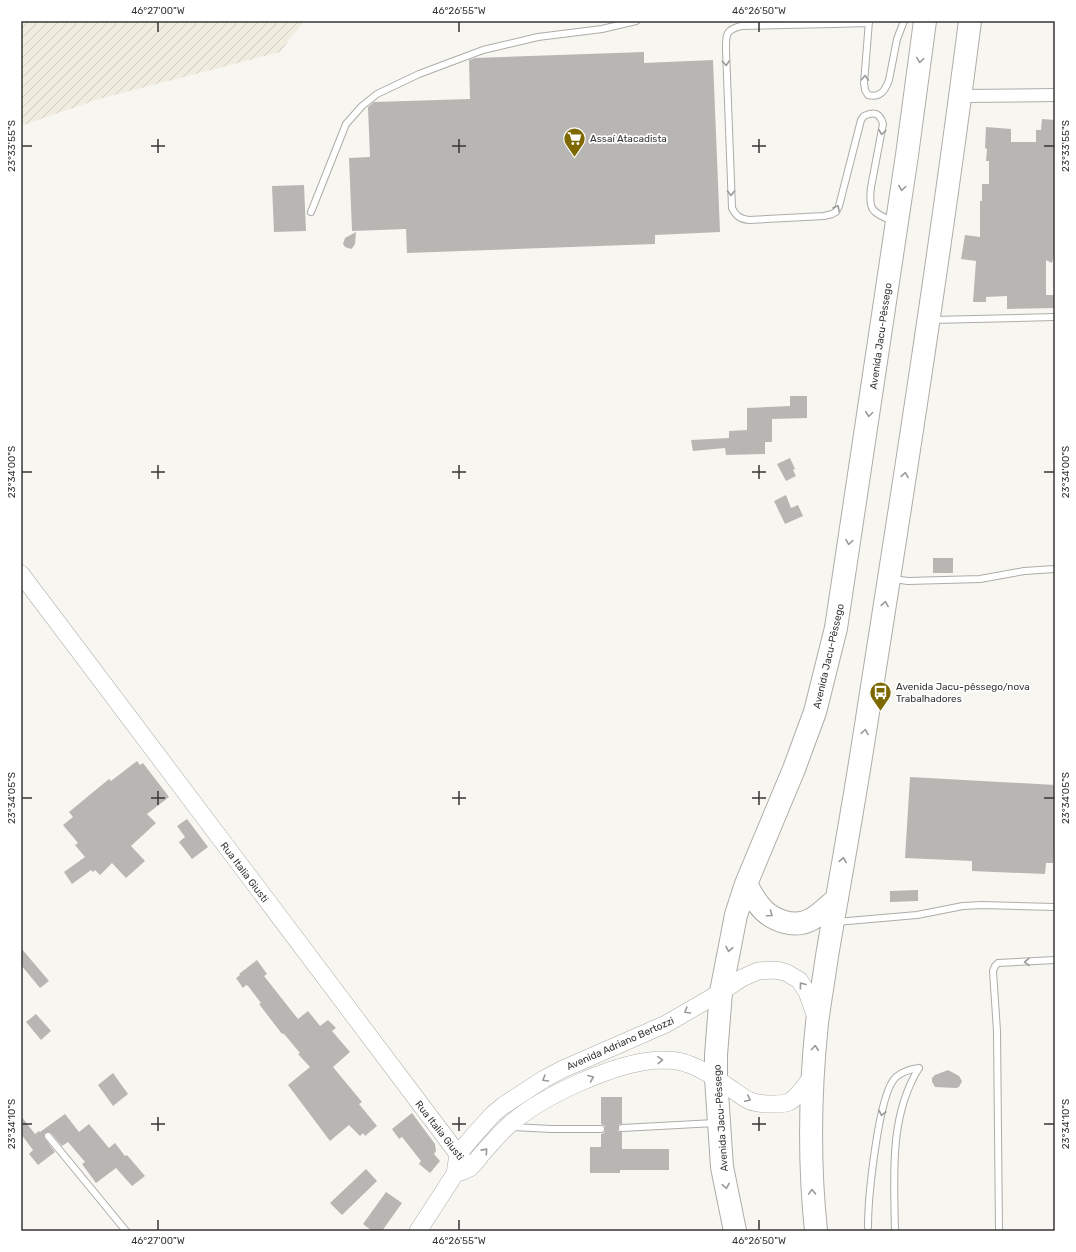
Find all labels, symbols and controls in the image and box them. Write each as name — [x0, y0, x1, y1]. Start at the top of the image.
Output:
text: 46°27'00"W — [131, 5, 185, 17]
text: 46°26'55"W — [432, 5, 486, 17]
text: 46°26'50"W — [732, 5, 786, 17]
one-way arrow — [916, 57, 925, 63]
one-way arrow — [722, 60, 731, 66]
one-way arrow — [860, 75, 869, 81]
text: 23°33'55"S — [6, 120, 18, 172]
text: 23°33'55"S — [1060, 120, 1072, 172]
supermarket icon: Assaí Atacadista — [561, 125, 587, 158]
one-way arrow — [878, 129, 887, 135]
place label: Assaí Atacadista — [590, 133, 667, 145]
one-way arrow — [898, 185, 907, 192]
one-way arrow — [727, 190, 735, 196]
one-way arrow — [832, 205, 839, 212]
street label: Avenida Jacu-Pêssego — [868, 282, 894, 390]
one-way arrow — [865, 411, 874, 417]
text: 23°34'00"S — [6, 446, 18, 498]
text: 23°34'00"S — [1060, 446, 1072, 498]
one-way arrow — [900, 472, 909, 478]
one-way arrow — [845, 539, 854, 546]
one-way arrow — [880, 601, 889, 607]
street label: Avenida Jacu-Pêssego — [811, 602, 847, 710]
bus stop icon: Avenida Jacu-pêssego/nova Trabalhadores — [868, 679, 894, 712]
place label: Avenida Jacu-pêssego/nova Trabalhadores — [896, 681, 1030, 705]
one-way arrow — [860, 729, 869, 735]
text: 23°34'05"S — [6, 772, 18, 824]
text: 23°34'05"S — [1060, 772, 1072, 824]
street label: Rua Italia Giusti — [218, 840, 271, 905]
one-way arrow — [839, 857, 847, 864]
one-way arrow — [765, 909, 772, 916]
one-way arrow — [725, 945, 733, 952]
one-way arrow — [1024, 957, 1030, 966]
one-way arrow — [799, 982, 807, 989]
one-way arrow — [684, 1007, 691, 1014]
street label: Avenida Adriano Bertozzi — [565, 1015, 676, 1073]
one-way arrow — [811, 1045, 820, 1051]
one-way arrow — [657, 1056, 663, 1065]
street label: Avenida Jacu-Pêssego — [711, 1064, 731, 1172]
one-way arrow — [542, 1075, 549, 1082]
one-way arrow — [588, 1075, 595, 1083]
one-way arrow — [744, 1094, 751, 1102]
street label: Rua Italia Giusti — [412, 1098, 466, 1163]
text: 23°34'10"S — [6, 1099, 18, 1149]
text: 23°34'10"S — [1060, 1099, 1072, 1149]
one-way arrow — [878, 1110, 886, 1117]
one-way arrow — [480, 1148, 488, 1156]
one-way arrow — [721, 1183, 729, 1190]
one-way arrow — [808, 1189, 817, 1195]
text: 46°27'00"W — [131, 1235, 185, 1247]
text: 46°26'55"W — [432, 1235, 486, 1247]
text: 46°26'50"W — [732, 1235, 786, 1247]

